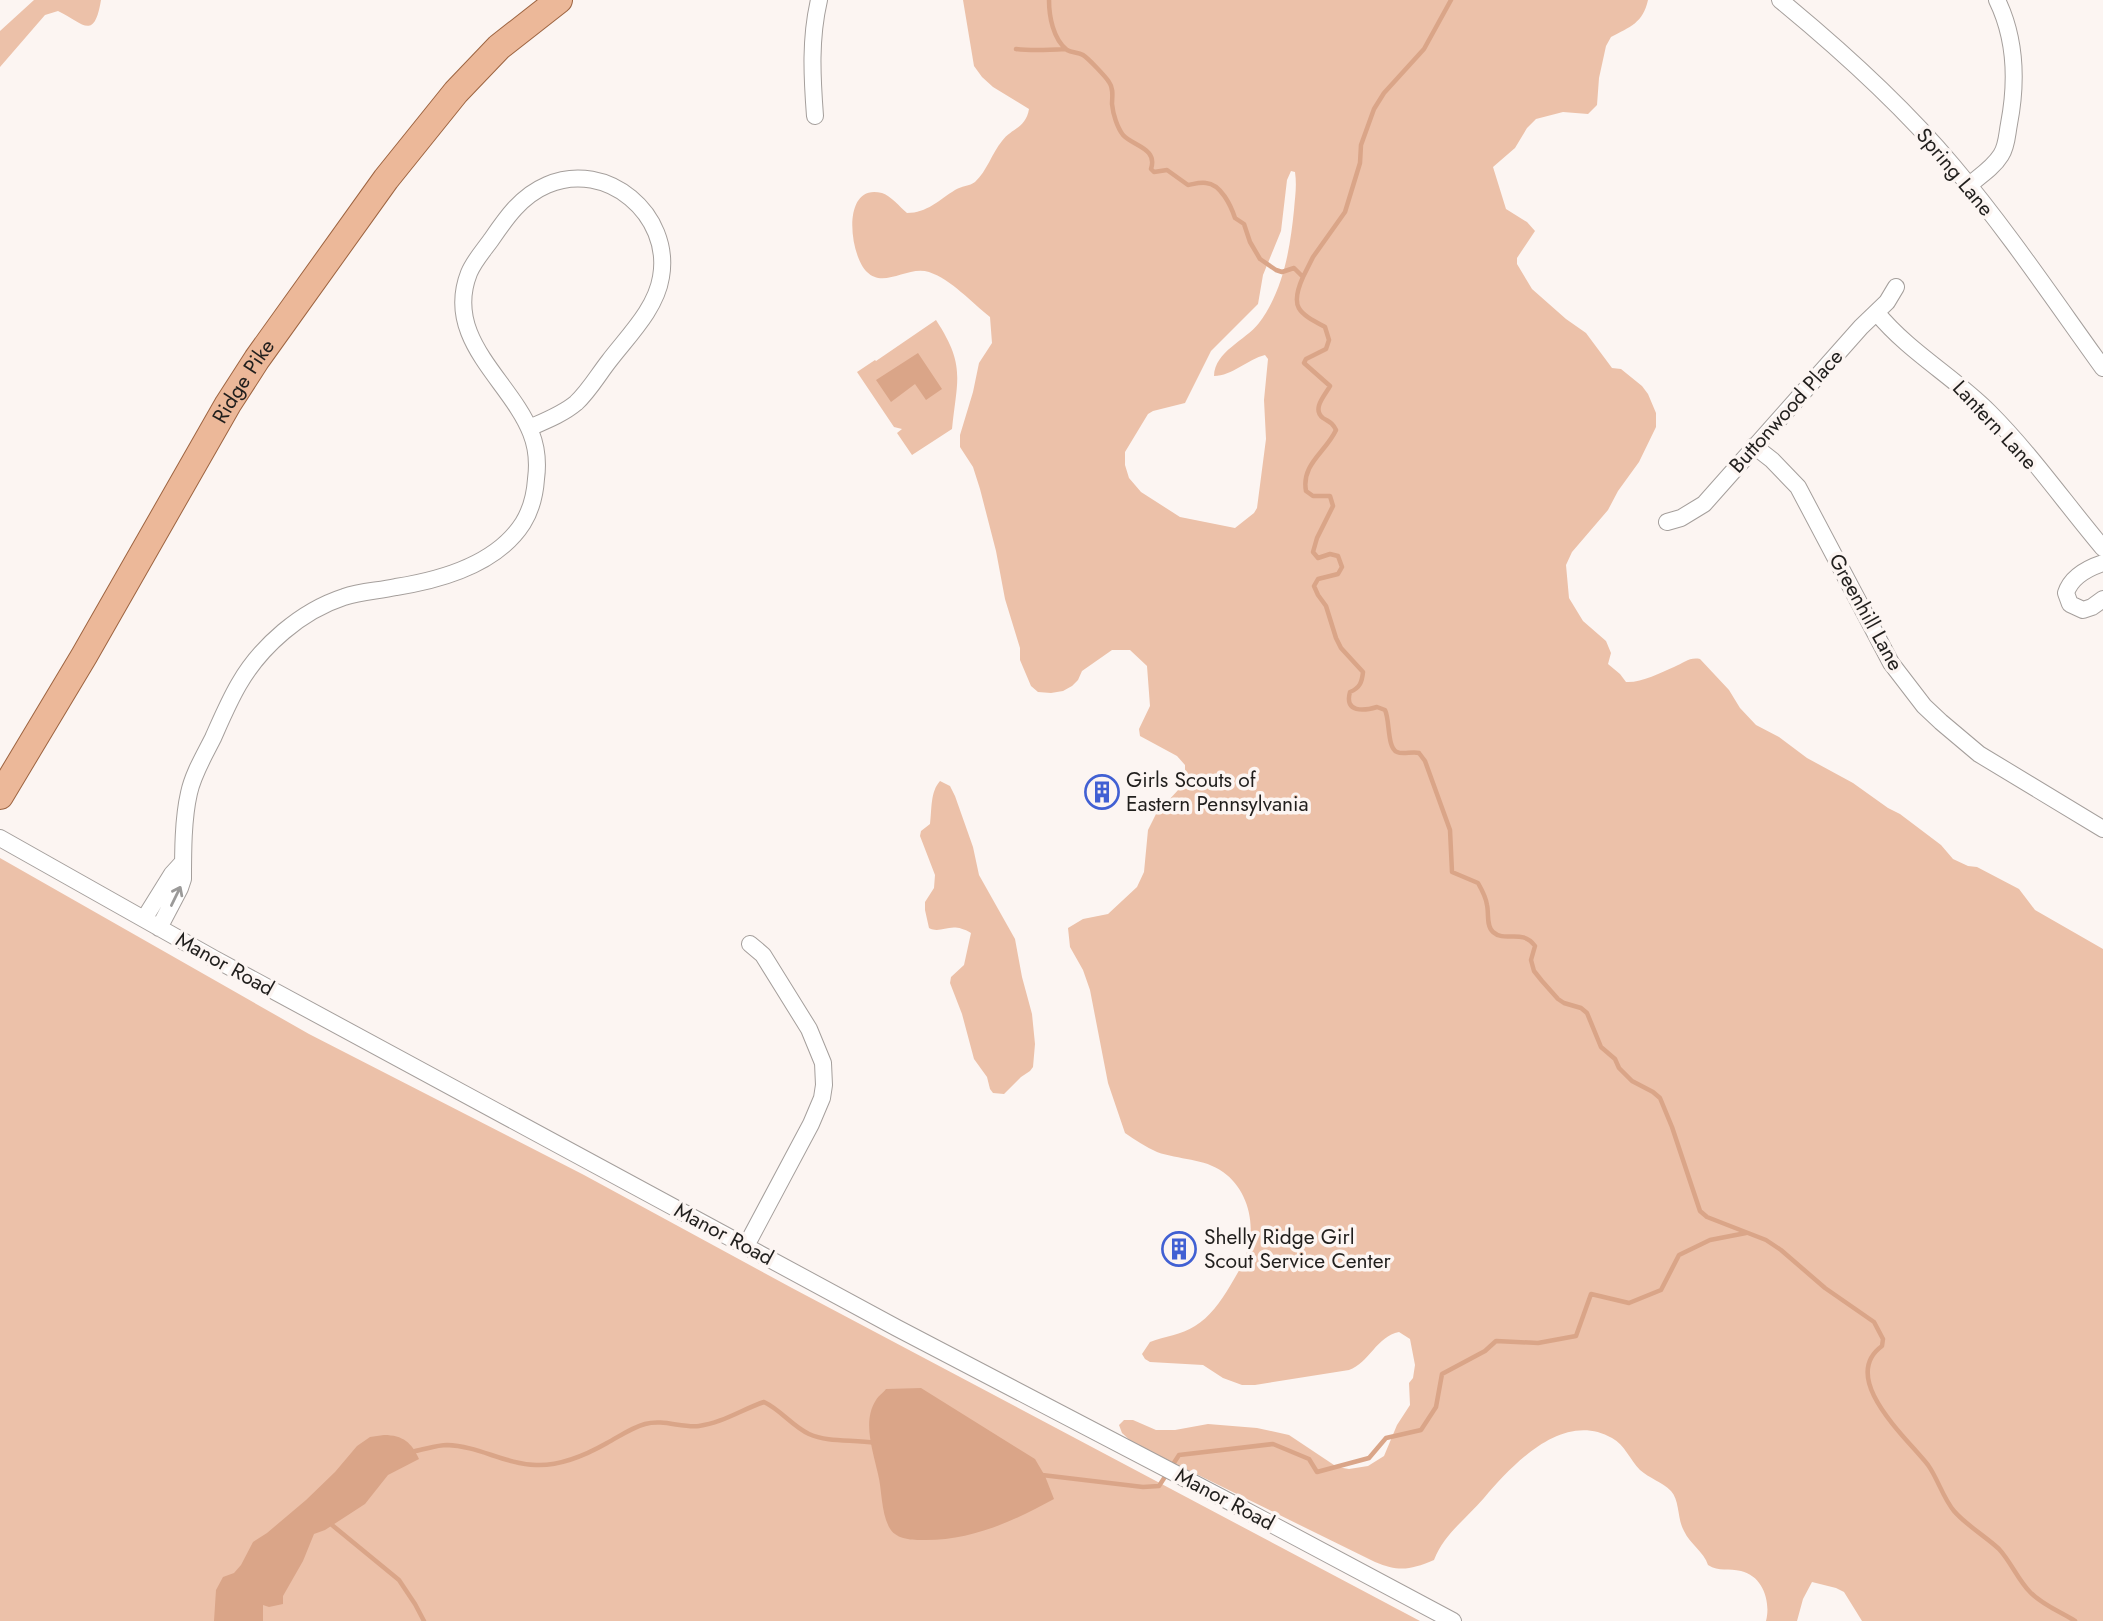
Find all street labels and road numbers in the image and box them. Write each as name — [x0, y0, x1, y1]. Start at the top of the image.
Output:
street label: Spring Lane — [1909, 121, 2001, 223]
street label: Ridge Pike — [205, 333, 282, 429]
street label: Buttonwood Place — [1722, 342, 1850, 480]
street label: Lantern Lane — [1946, 374, 2044, 476]
street label: Greenhill Lane — [1821, 548, 1911, 676]
street label: Manor Road — [170, 925, 280, 1003]
street label: Manor Road — [669, 1195, 779, 1273]
street label: Manor Road — [1170, 1460, 1280, 1538]

